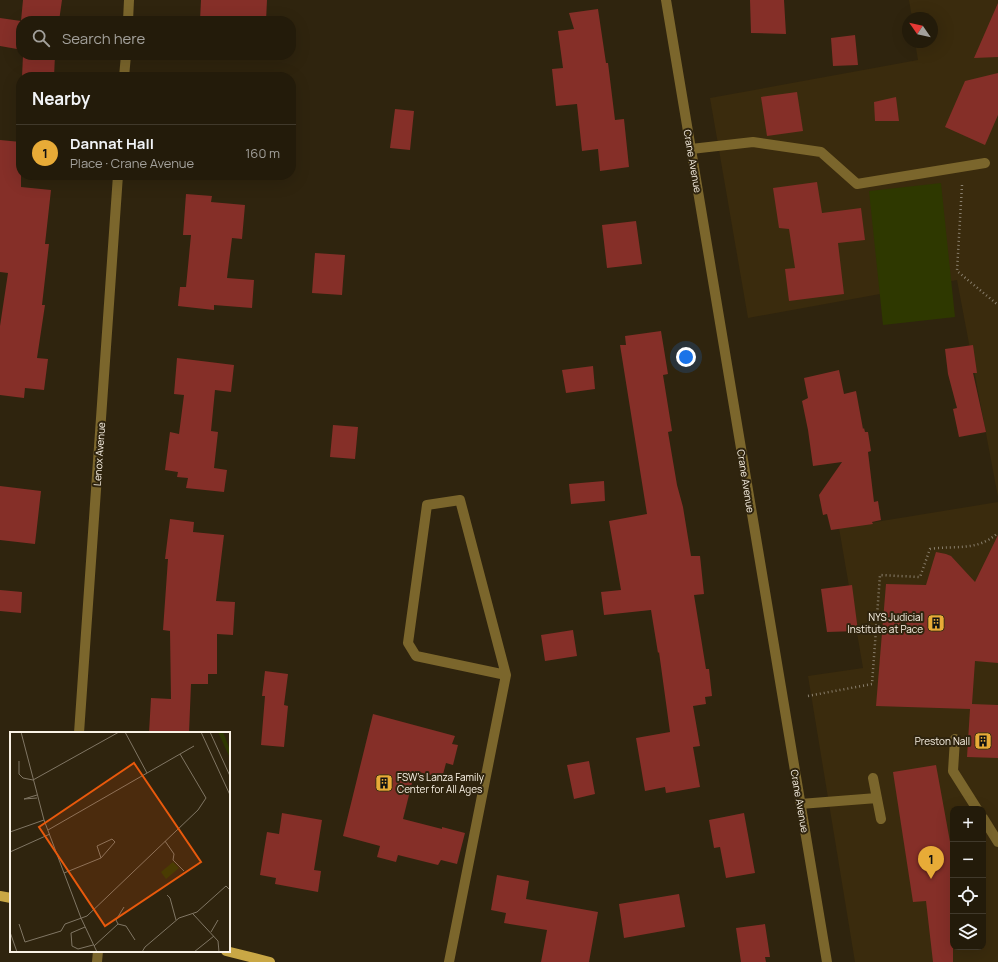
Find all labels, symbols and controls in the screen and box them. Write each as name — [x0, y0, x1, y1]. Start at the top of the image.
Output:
north arrow — [902, 12, 938, 48]
search box — [16, 16, 296, 60]
icon: search — [30, 27, 52, 49]
text: Search here — [62, 28, 145, 49]
text: Nearby — [32, 87, 90, 110]
street label: Crane Avenue — [681, 128, 705, 194]
text: Dannat Hall — [70, 133, 154, 154]
text: 1 — [42, 144, 48, 162]
text: 160 m — [245, 144, 280, 162]
text: Place · Crane Avenue — [70, 154, 194, 172]
your location — [676, 347, 696, 367]
street label: Lenox Avenue — [90, 421, 108, 486]
street label: Crane Avenue — [734, 448, 758, 514]
place label: NYS Judicial Institute at Pace — [847, 610, 923, 636]
building icon: NYS Judicial Institute at Pace — [926, 613, 946, 633]
building icon: Preston Nall — [973, 731, 993, 751]
inset map — [10, 732, 230, 952]
place label: Preston Nall — [915, 734, 970, 748]
street label: Crane Avenue — [788, 768, 812, 834]
place label: FSW’s Lanza Family Center for All Ages — [397, 770, 485, 796]
building icon: FSW’s Lanza Family Center for All Ages — [374, 773, 394, 793]
map controls — [950, 806, 986, 950]
button: + — [950, 806, 986, 842]
button: − — [950, 842, 986, 878]
pin: 1 — [918, 846, 944, 879]
button: locate — [950, 878, 986, 914]
button: layers — [950, 914, 986, 950]

